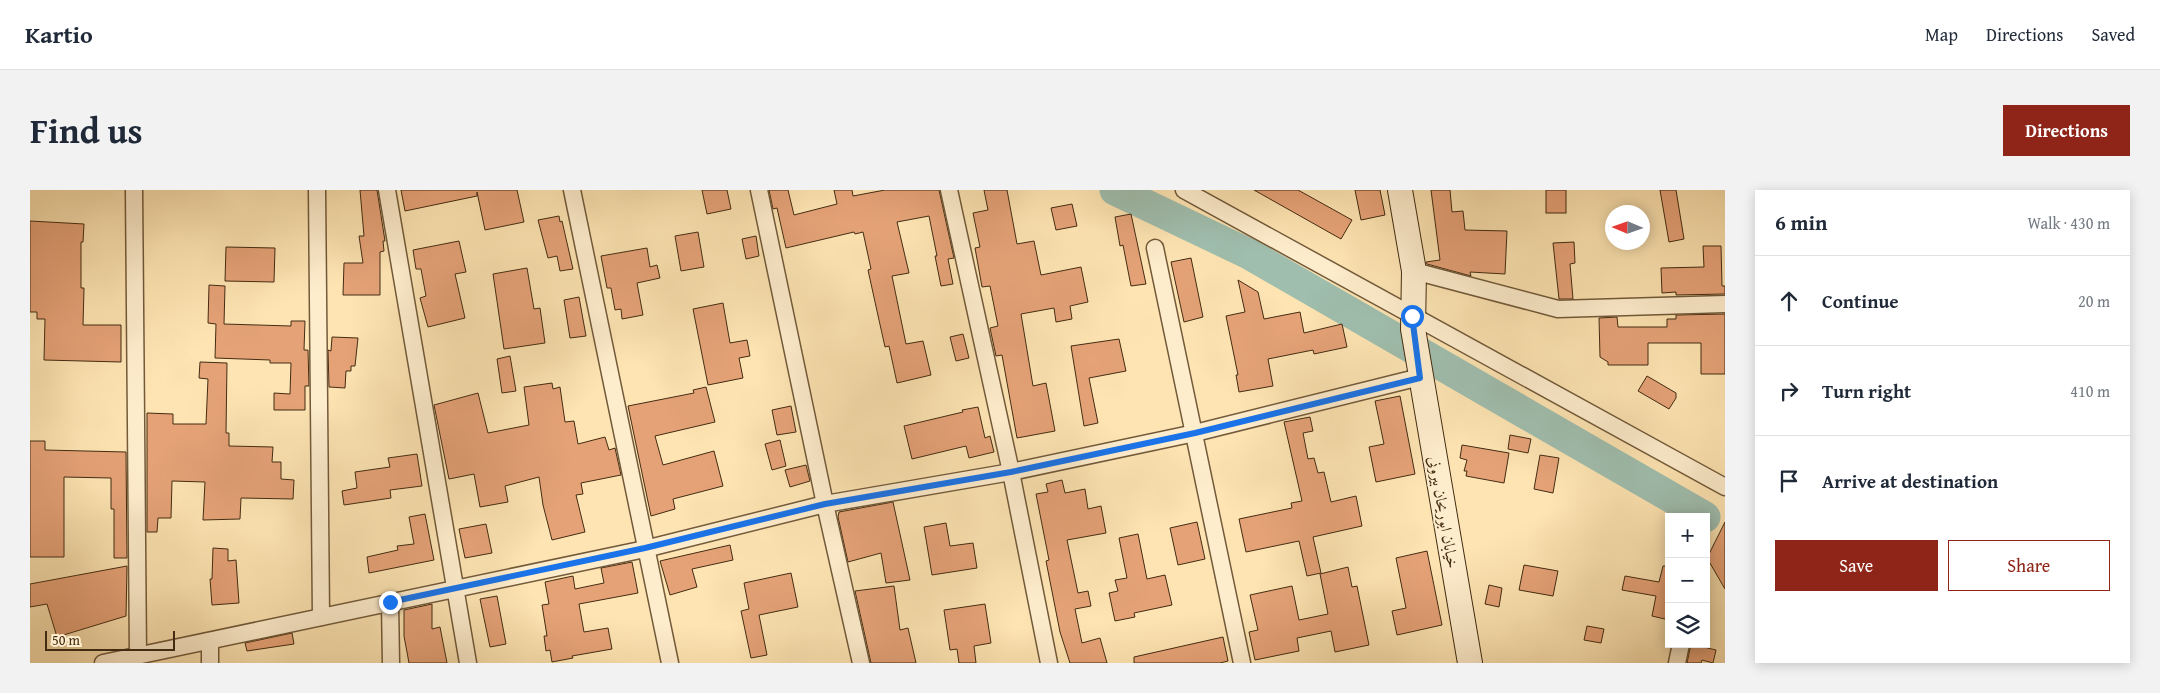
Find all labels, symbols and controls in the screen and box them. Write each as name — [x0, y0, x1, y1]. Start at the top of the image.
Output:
text: Kartio — [25, 17, 93, 52]
text: Map — [1925, 21, 1958, 48]
text: Directions — [1986, 21, 2063, 48]
text: Saved — [2091, 21, 2135, 48]
text: Find us — [30, 105, 143, 156]
button: Directions — [2003, 105, 2130, 156]
north arrow — [1605, 205, 1650, 250]
text: 6 min — [1775, 207, 1827, 238]
text: Walk · 430 m — [2027, 211, 2110, 235]
icon: ahead — [1775, 287, 1803, 315]
text: Continue — [1822, 287, 1899, 315]
text: 20 m — [2078, 289, 2110, 313]
route start — [1401, 305, 1424, 328]
icon: right — [1775, 377, 1803, 405]
text: Turn right — [1822, 377, 1911, 405]
text: 410 m — [2070, 379, 2110, 403]
street label: خیابان ابوریحان بیرونی — [1422, 454, 1466, 570]
icon: arrive — [1775, 467, 1803, 495]
text: Arrive at destination — [1822, 467, 1998, 495]
map controls — [1665, 513, 1710, 648]
button: + — [1665, 513, 1710, 558]
button: Save — [1775, 540, 1938, 591]
button: Share — [1948, 540, 2110, 591]
button: − — [1665, 558, 1710, 603]
route end — [379, 591, 402, 614]
button: layers — [1665, 603, 1710, 648]
scale bar — [45, 628, 175, 651]
text: 50 m — [52, 630, 80, 650]

